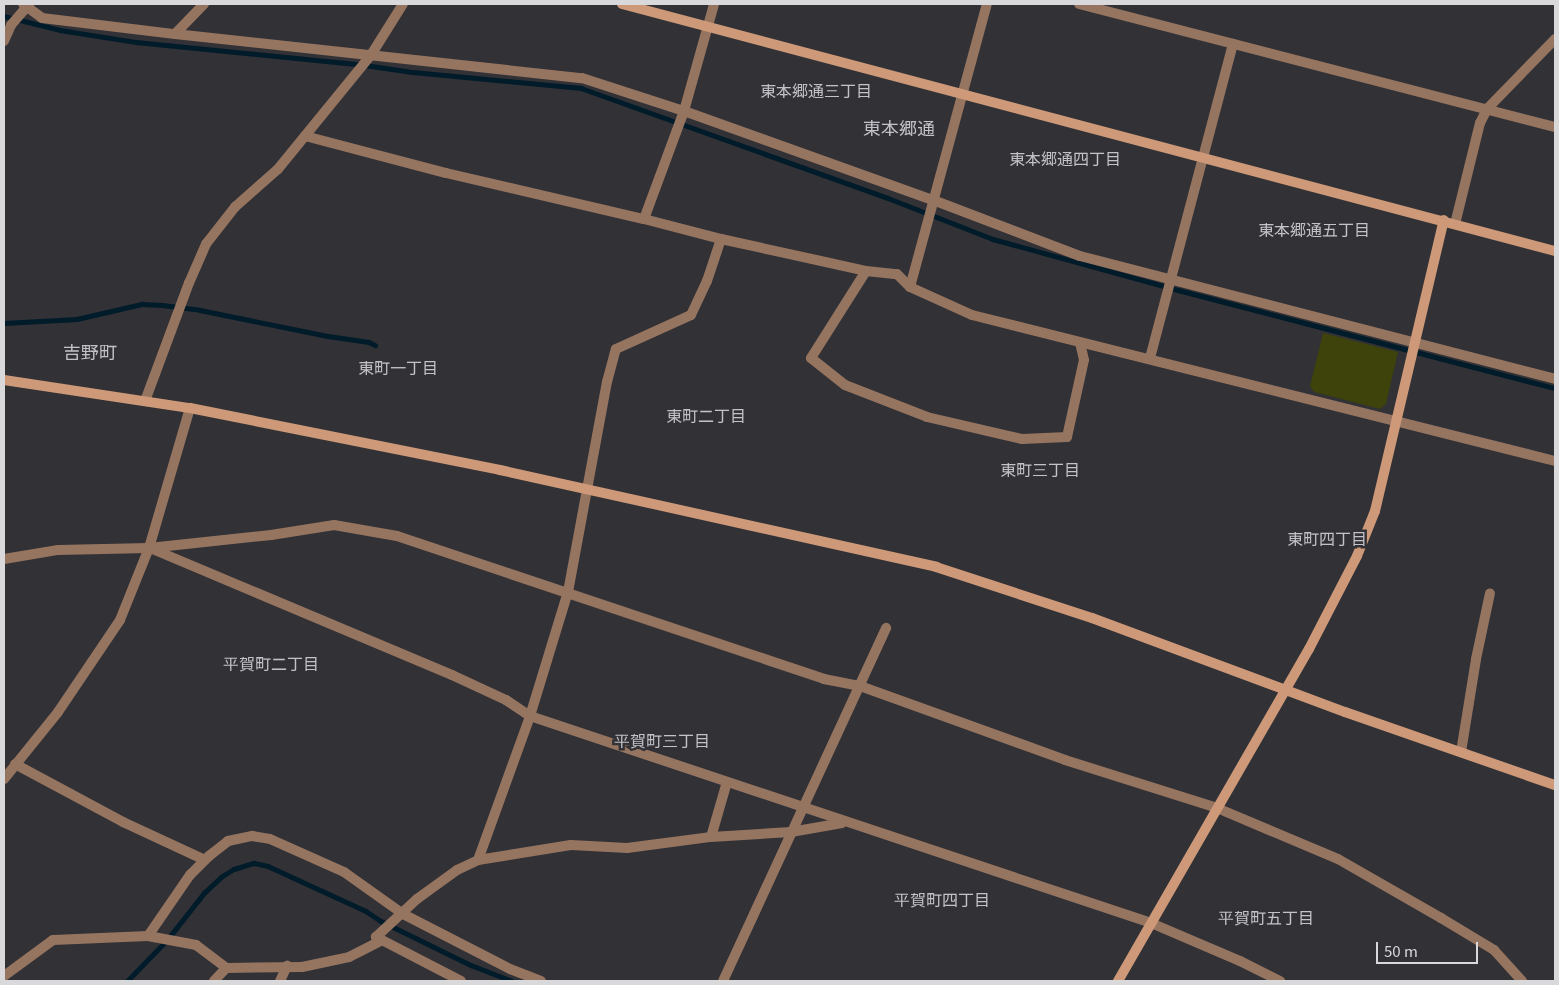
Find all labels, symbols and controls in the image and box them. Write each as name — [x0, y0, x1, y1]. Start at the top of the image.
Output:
district label: 東本郷通三丁目 — [760, 80, 872, 100]
district label: 東本郷通 — [863, 116, 935, 138]
district label: 東本郷通四丁目 — [1009, 148, 1121, 168]
district label: 東本郷通五丁目 — [1258, 219, 1370, 239]
district label: 吉野町 — [63, 340, 117, 362]
district label: 東町一丁目 — [358, 357, 438, 377]
district label: 東町二丁目 — [666, 405, 746, 425]
district label: 東町三丁目 — [1000, 459, 1080, 479]
district label: 東町四丁目 — [1287, 528, 1367, 548]
district label: 平賀町二丁目 — [223, 653, 319, 673]
district label: 平賀町三丁目 — [614, 730, 710, 750]
district label: 平賀町四丁目 — [894, 889, 990, 909]
district label: 平賀町五丁目 — [1218, 907, 1314, 927]
scale bar — [1379, 932, 1482, 964]
text: 50 m — [1384, 940, 1418, 961]

